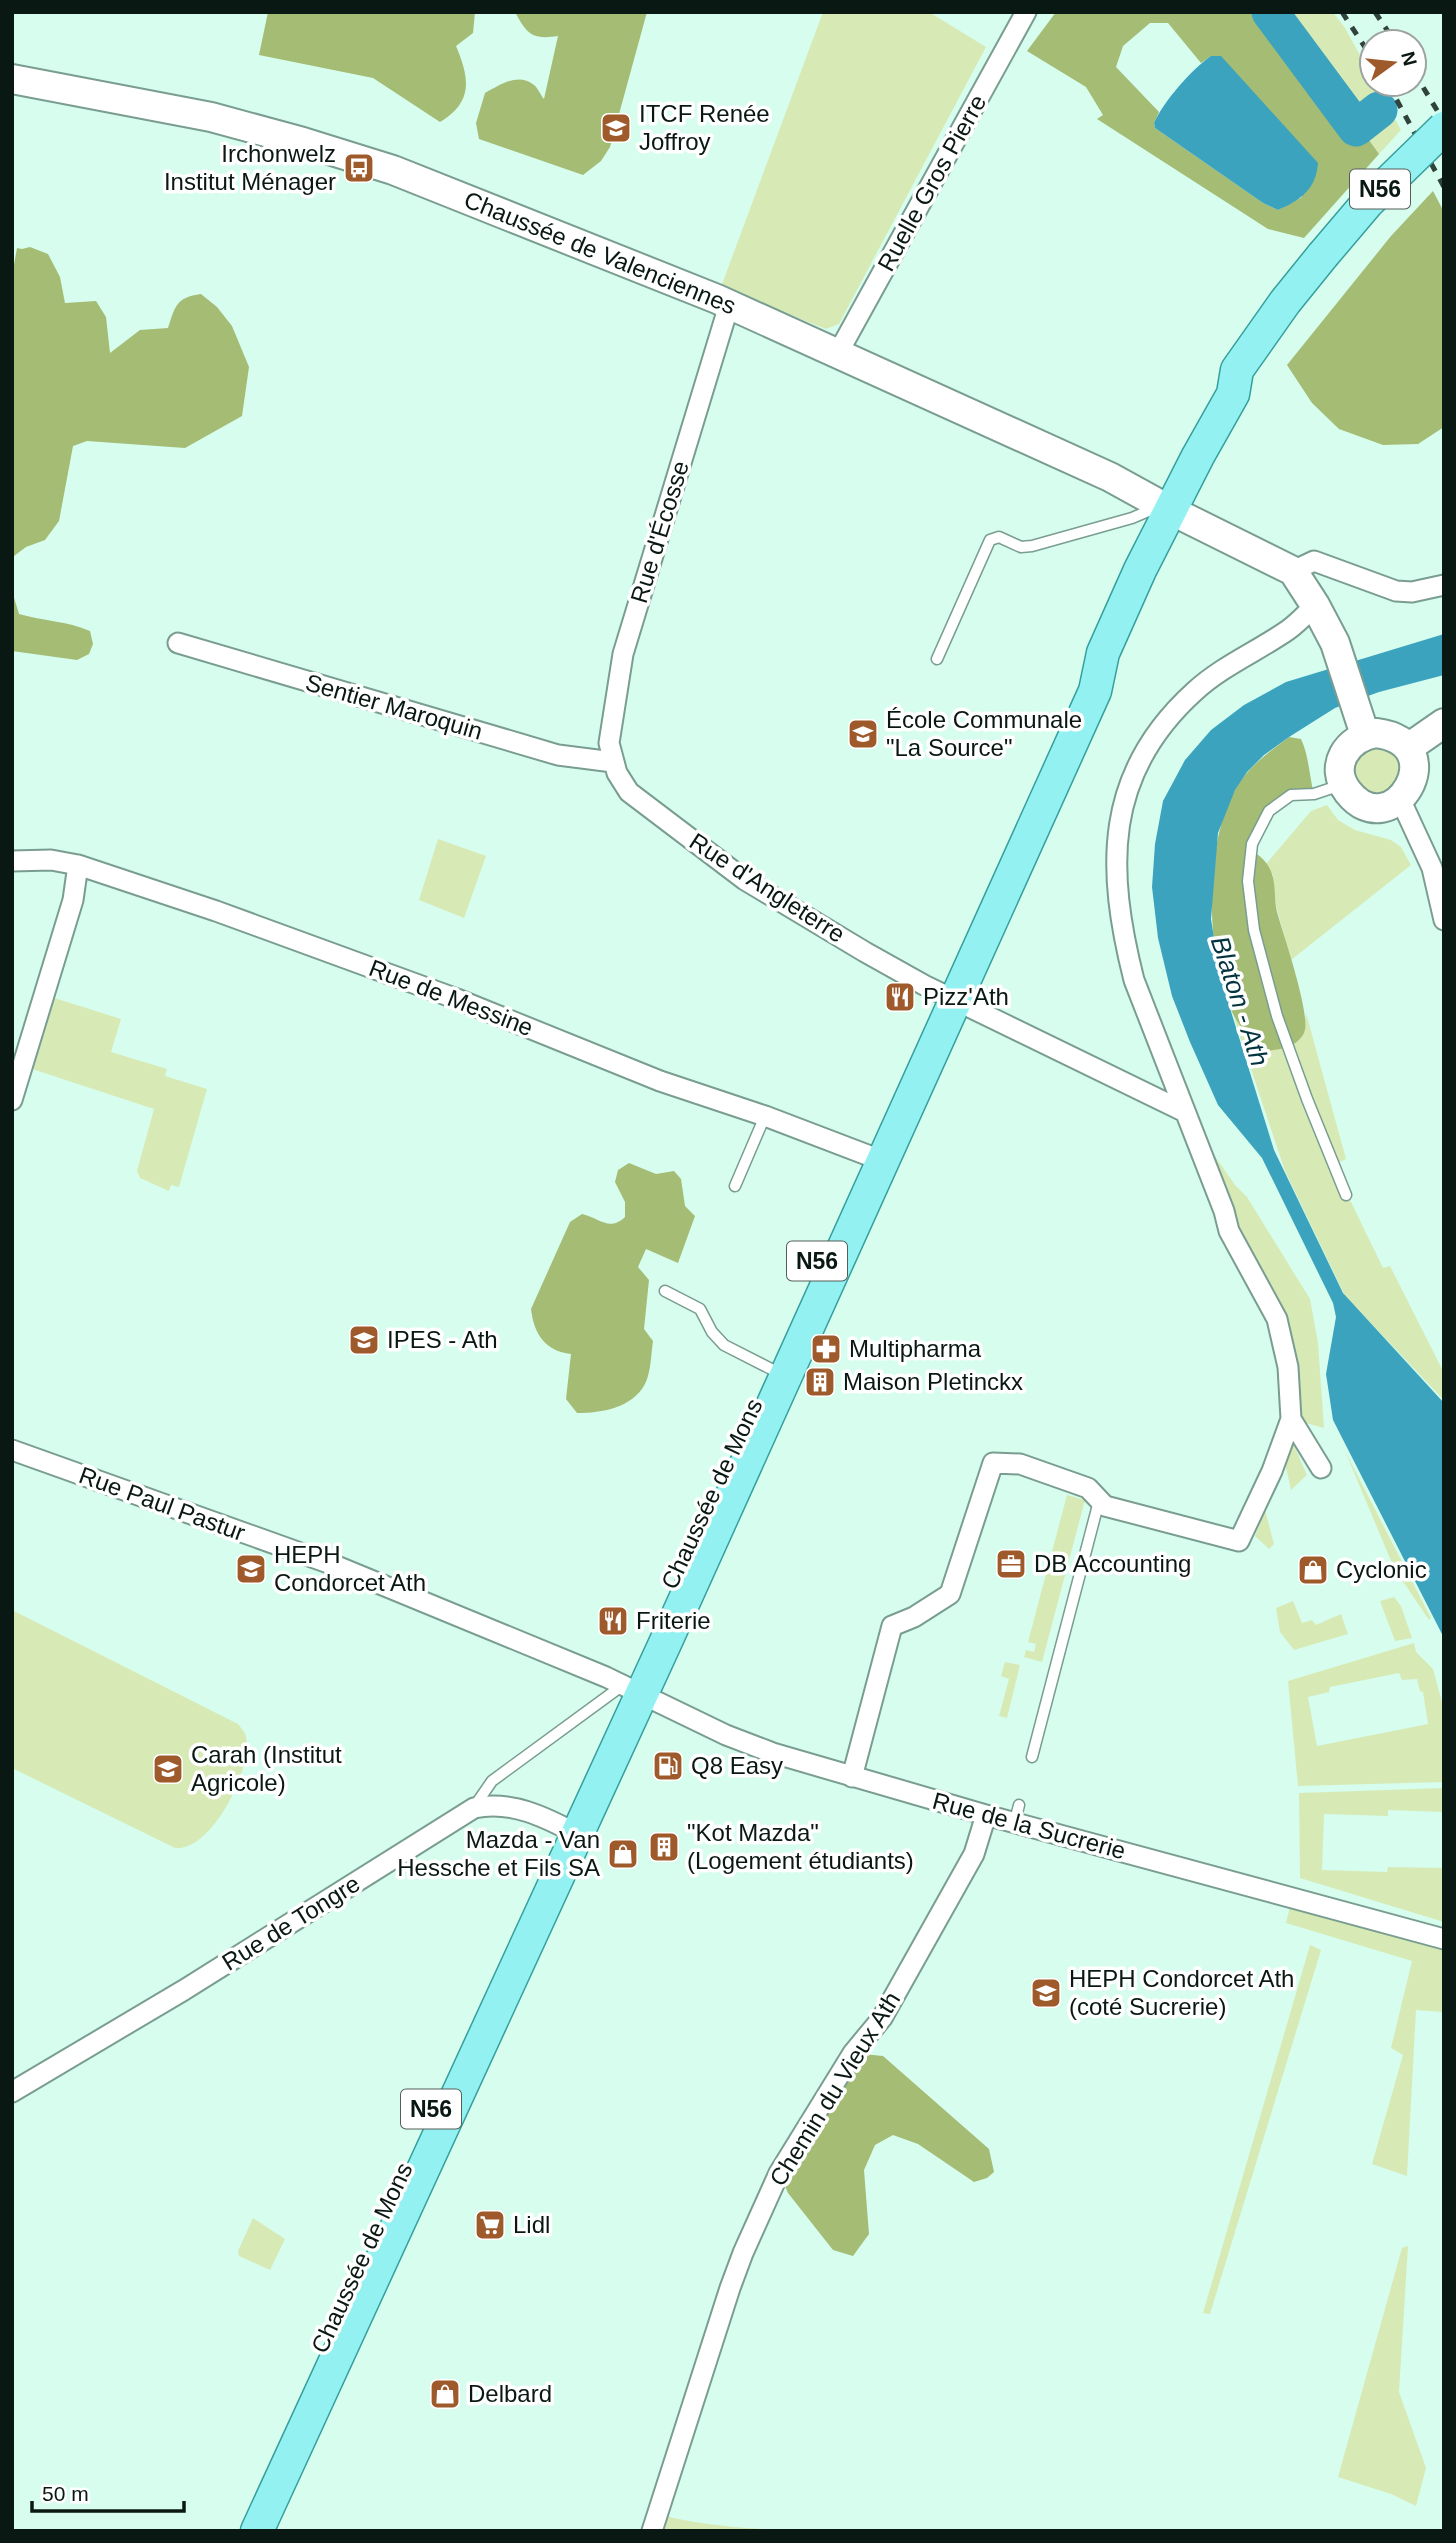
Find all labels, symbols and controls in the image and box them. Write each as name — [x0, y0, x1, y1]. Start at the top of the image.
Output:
north arrow — [1358, 28, 1428, 98]
text: N — [1397, 49, 1421, 68]
street label: Ruelle Gros Pierre — [872, 90, 991, 276]
place label: ITCF Renée Joffroy — [639, 100, 770, 155]
school or university icon: ITCF Renée Joffroy — [599, 111, 633, 145]
place label: Irchonwelz Institut Ménager — [164, 140, 336, 195]
bus stop icon: Irchonwelz Institut Ménager — [342, 151, 376, 185]
road number: N56 — [1350, 170, 1410, 208]
street label: Chaussée de Valenciennes — [460, 186, 740, 319]
street label: Rue d'Écosse — [625, 457, 694, 606]
street label: Sentier Maroquin — [303, 668, 486, 745]
place label: École Communale "La Source" — [886, 706, 1082, 761]
school or university icon: École Communale "La Source" — [846, 717, 880, 751]
street label: Rue d'Angleterre — [685, 827, 850, 948]
water label: Blaton - Ath — [1205, 932, 1275, 1070]
street label: Rue de Messine — [365, 954, 537, 1041]
restaurant icon: Pizz'Ath — [883, 980, 917, 1014]
place label: Pizz'Ath — [923, 983, 1009, 1010]
road number: N56 — [787, 1242, 847, 1280]
school or university icon: IPES - Ath — [347, 1323, 381, 1357]
place label: IPES - Ath — [387, 1326, 498, 1353]
pharmacy icon: Multipharma — [809, 1332, 843, 1366]
place label: Multipharma — [849, 1335, 982, 1362]
building icon: Maison Pletinckx — [803, 1365, 837, 1399]
place label: Maison Pletinckx — [843, 1368, 1023, 1395]
street label: Chaussée de Mons — [656, 1394, 767, 1593]
street label: Rue Paul Pastur — [75, 1461, 249, 1546]
place label: HEPH Condorcet Ath — [274, 1541, 426, 1596]
office icon: DB Accounting — [994, 1547, 1028, 1581]
place label: DB Accounting — [1034, 1550, 1191, 1577]
school or university icon: HEPH Condorcet Ath — [234, 1552, 268, 1586]
shop icon: Cyclonic — [1296, 1553, 1330, 1587]
place label: Cyclonic — [1336, 1556, 1427, 1583]
restaurant icon: Friterie — [596, 1604, 630, 1638]
place label: Friterie — [636, 1607, 711, 1634]
place label: Carah (Institut Agricole) — [191, 1741, 342, 1796]
fuel station icon: Q8 Easy — [651, 1749, 685, 1783]
school or university icon: Carah (Institut Agricole) — [151, 1752, 185, 1786]
place label: Q8 Easy — [691, 1752, 783, 1779]
street label: Rue de la Sucrerie — [930, 1787, 1129, 1864]
place label: "Kot Mazda" (Logement étudiants) — [687, 1819, 914, 1874]
place label: Mazda - Van Hessche et Fils SA — [397, 1826, 600, 1881]
building icon: "Kot Mazda" (Logement étudiants) — [647, 1830, 681, 1864]
shop icon: Mazda - Van Hessche et Fils SA — [606, 1837, 640, 1871]
street label: Rue de Tongre — [217, 1870, 364, 1976]
place label: HEPH Condorcet Ath (coté Sucrerie) — [1069, 1965, 1294, 2020]
school or university icon: HEPH Condorcet Ath (coté Sucrerie) — [1029, 1976, 1063, 2010]
street label: Chemin du Vieux Ath — [764, 1987, 905, 2191]
road number: N56 — [401, 2090, 461, 2128]
street label: Chaussée de Mons — [306, 2158, 417, 2357]
supermarket icon: Lidl — [473, 2208, 507, 2242]
place label: Lidl — [513, 2211, 550, 2238]
shop icon: Delbard — [428, 2377, 462, 2411]
place label: Delbard — [468, 2380, 552, 2407]
scale bar — [32, 2470, 184, 2514]
text: 50 m — [42, 2482, 89, 2505]

